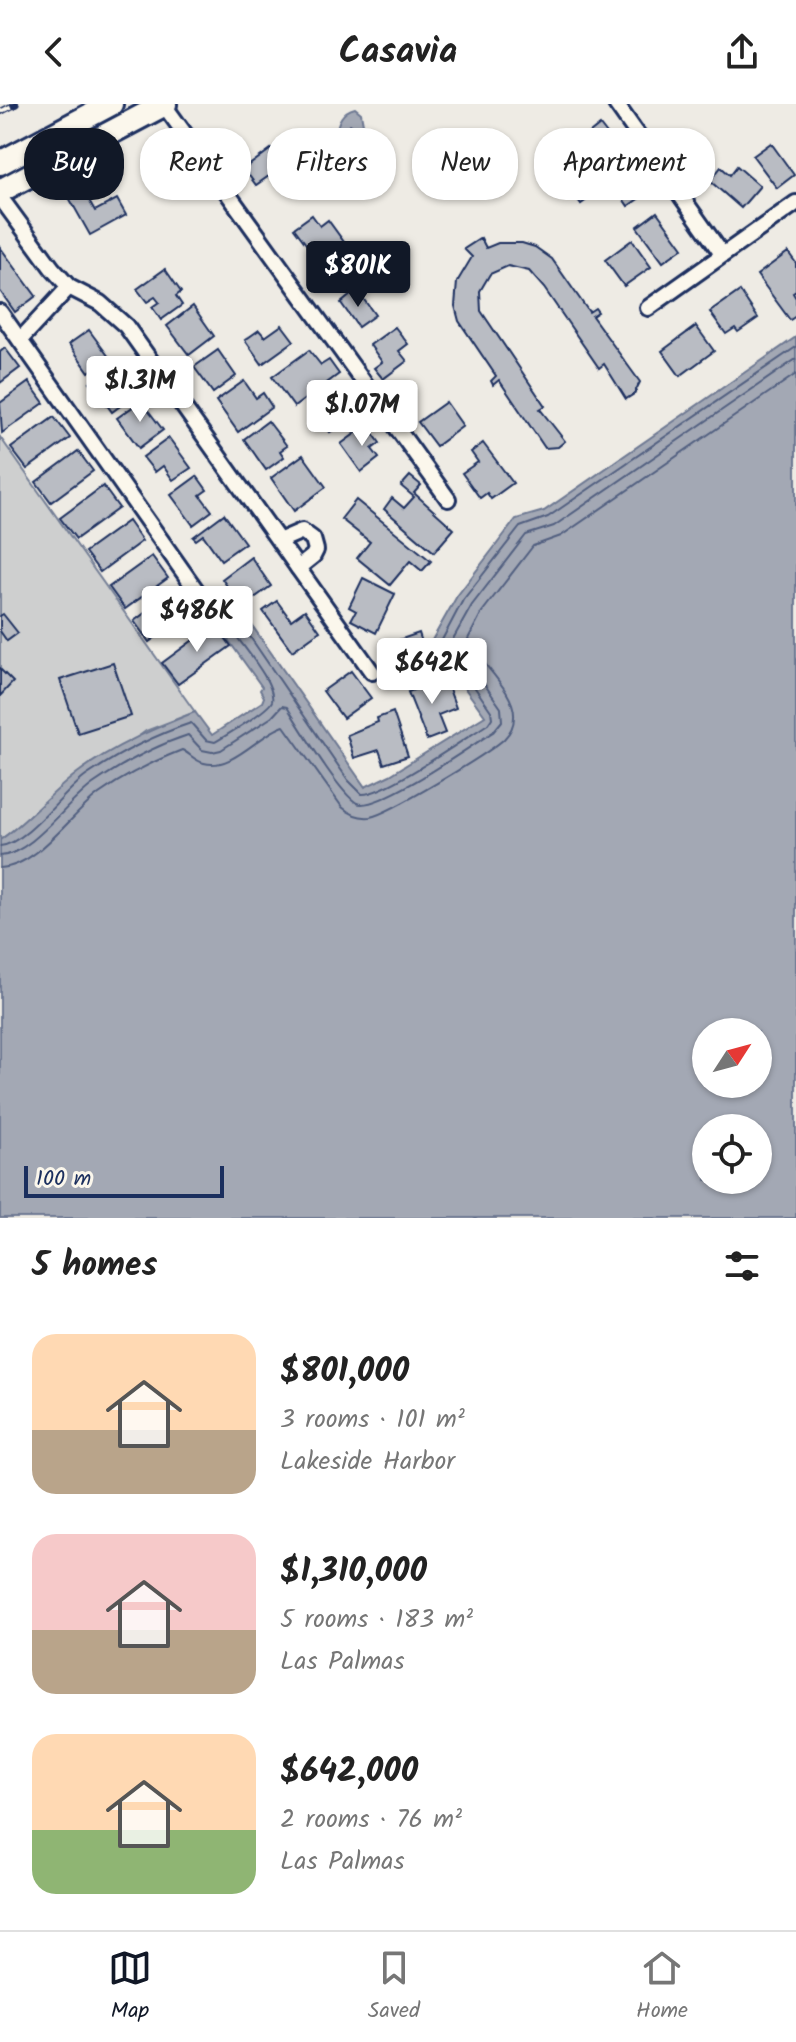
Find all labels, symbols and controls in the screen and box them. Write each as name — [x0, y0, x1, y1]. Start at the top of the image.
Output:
text: Casavia — [339, 24, 457, 81]
icon: back — [32, 30, 76, 74]
icon: share — [720, 30, 764, 74]
chip: Buy — [24, 128, 124, 200]
chip: Rent — [140, 128, 251, 200]
chip: Filters — [267, 128, 396, 200]
chip: New — [412, 128, 518, 200]
chip: Apartment — [534, 128, 715, 200]
pin: $801K — [302, 241, 414, 309]
text: $801K — [324, 246, 392, 288]
pin: $1.31M — [75, 356, 205, 424]
text: $1.31M — [104, 361, 176, 403]
pin: $1.07M — [297, 380, 427, 448]
text: $1.07M — [325, 385, 399, 427]
pin: $486K — [141, 586, 253, 654]
text: $486K — [160, 591, 234, 633]
pin: $642K — [376, 638, 488, 706]
text: $642K — [395, 643, 469, 685]
north arrow — [692, 1018, 772, 1098]
map controls — [692, 1018, 772, 1194]
button: locate — [692, 1114, 772, 1194]
scale bar — [24, 1162, 224, 1198]
text: 100 m — [36, 1162, 91, 1197]
text: 5 homes — [32, 1239, 157, 1293]
icon: filters — [720, 1244, 764, 1288]
text: $801,000 — [280, 1345, 409, 1399]
icon: home — [96, 1366, 192, 1462]
text: 3 rooms · 101 m² — [280, 1399, 465, 1441]
text: Lakeside Harbor — [280, 1441, 455, 1483]
text: $1,310,000 — [280, 1545, 427, 1599]
icon: home — [96, 1566, 192, 1662]
text: 5 rooms · 183 m² — [280, 1599, 473, 1641]
text: Las Palmas — [280, 1641, 405, 1683]
text: $642,000 — [280, 1745, 418, 1799]
icon: home — [96, 1766, 192, 1862]
text: 2 rooms · 76 m² — [280, 1799, 462, 1841]
text: Las Palmas — [280, 1841, 405, 1883]
tab: Map — [108, 1946, 152, 2029]
tab: Saved — [368, 1946, 420, 2029]
tab: Home — [636, 1946, 688, 2029]

